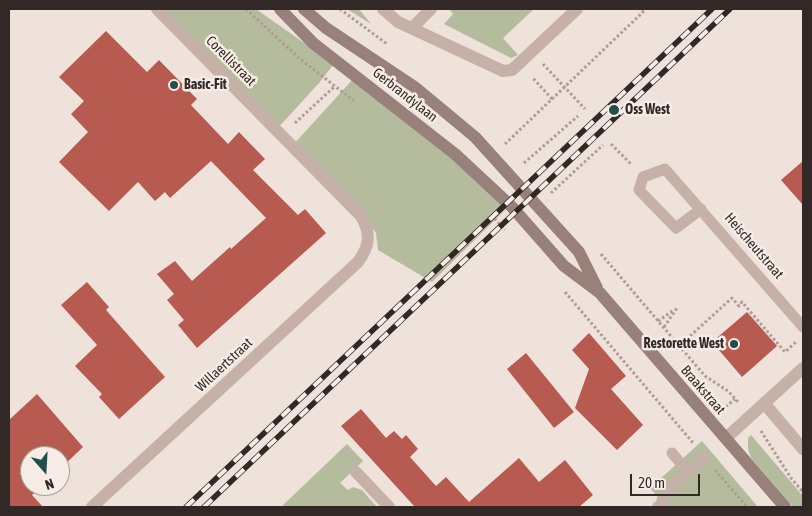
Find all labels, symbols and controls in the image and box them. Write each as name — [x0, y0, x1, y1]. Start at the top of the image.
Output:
street label: Corellistraat — [202, 32, 260, 90]
street label: Gerbrandylaan — [369, 64, 441, 126]
place label: Basic-Fit — [184, 77, 227, 93]
marker: Basic-Fit — [168, 79, 180, 91]
place label: Oss West — [625, 102, 670, 118]
marker: Oss West — [607, 103, 621, 117]
street label: Heischeutstraat — [721, 210, 787, 282]
street label: Willaertstraat — [192, 334, 256, 396]
place label: Restorette West — [643, 336, 724, 352]
marker: Restorette West — [728, 338, 740, 350]
street label: Braakstraat — [677, 362, 729, 418]
north arrow — [20, 446, 70, 496]
scale bar — [632, 464, 702, 496]
text: 20 m — [638, 474, 665, 491]
text: N — [43, 475, 56, 493]

